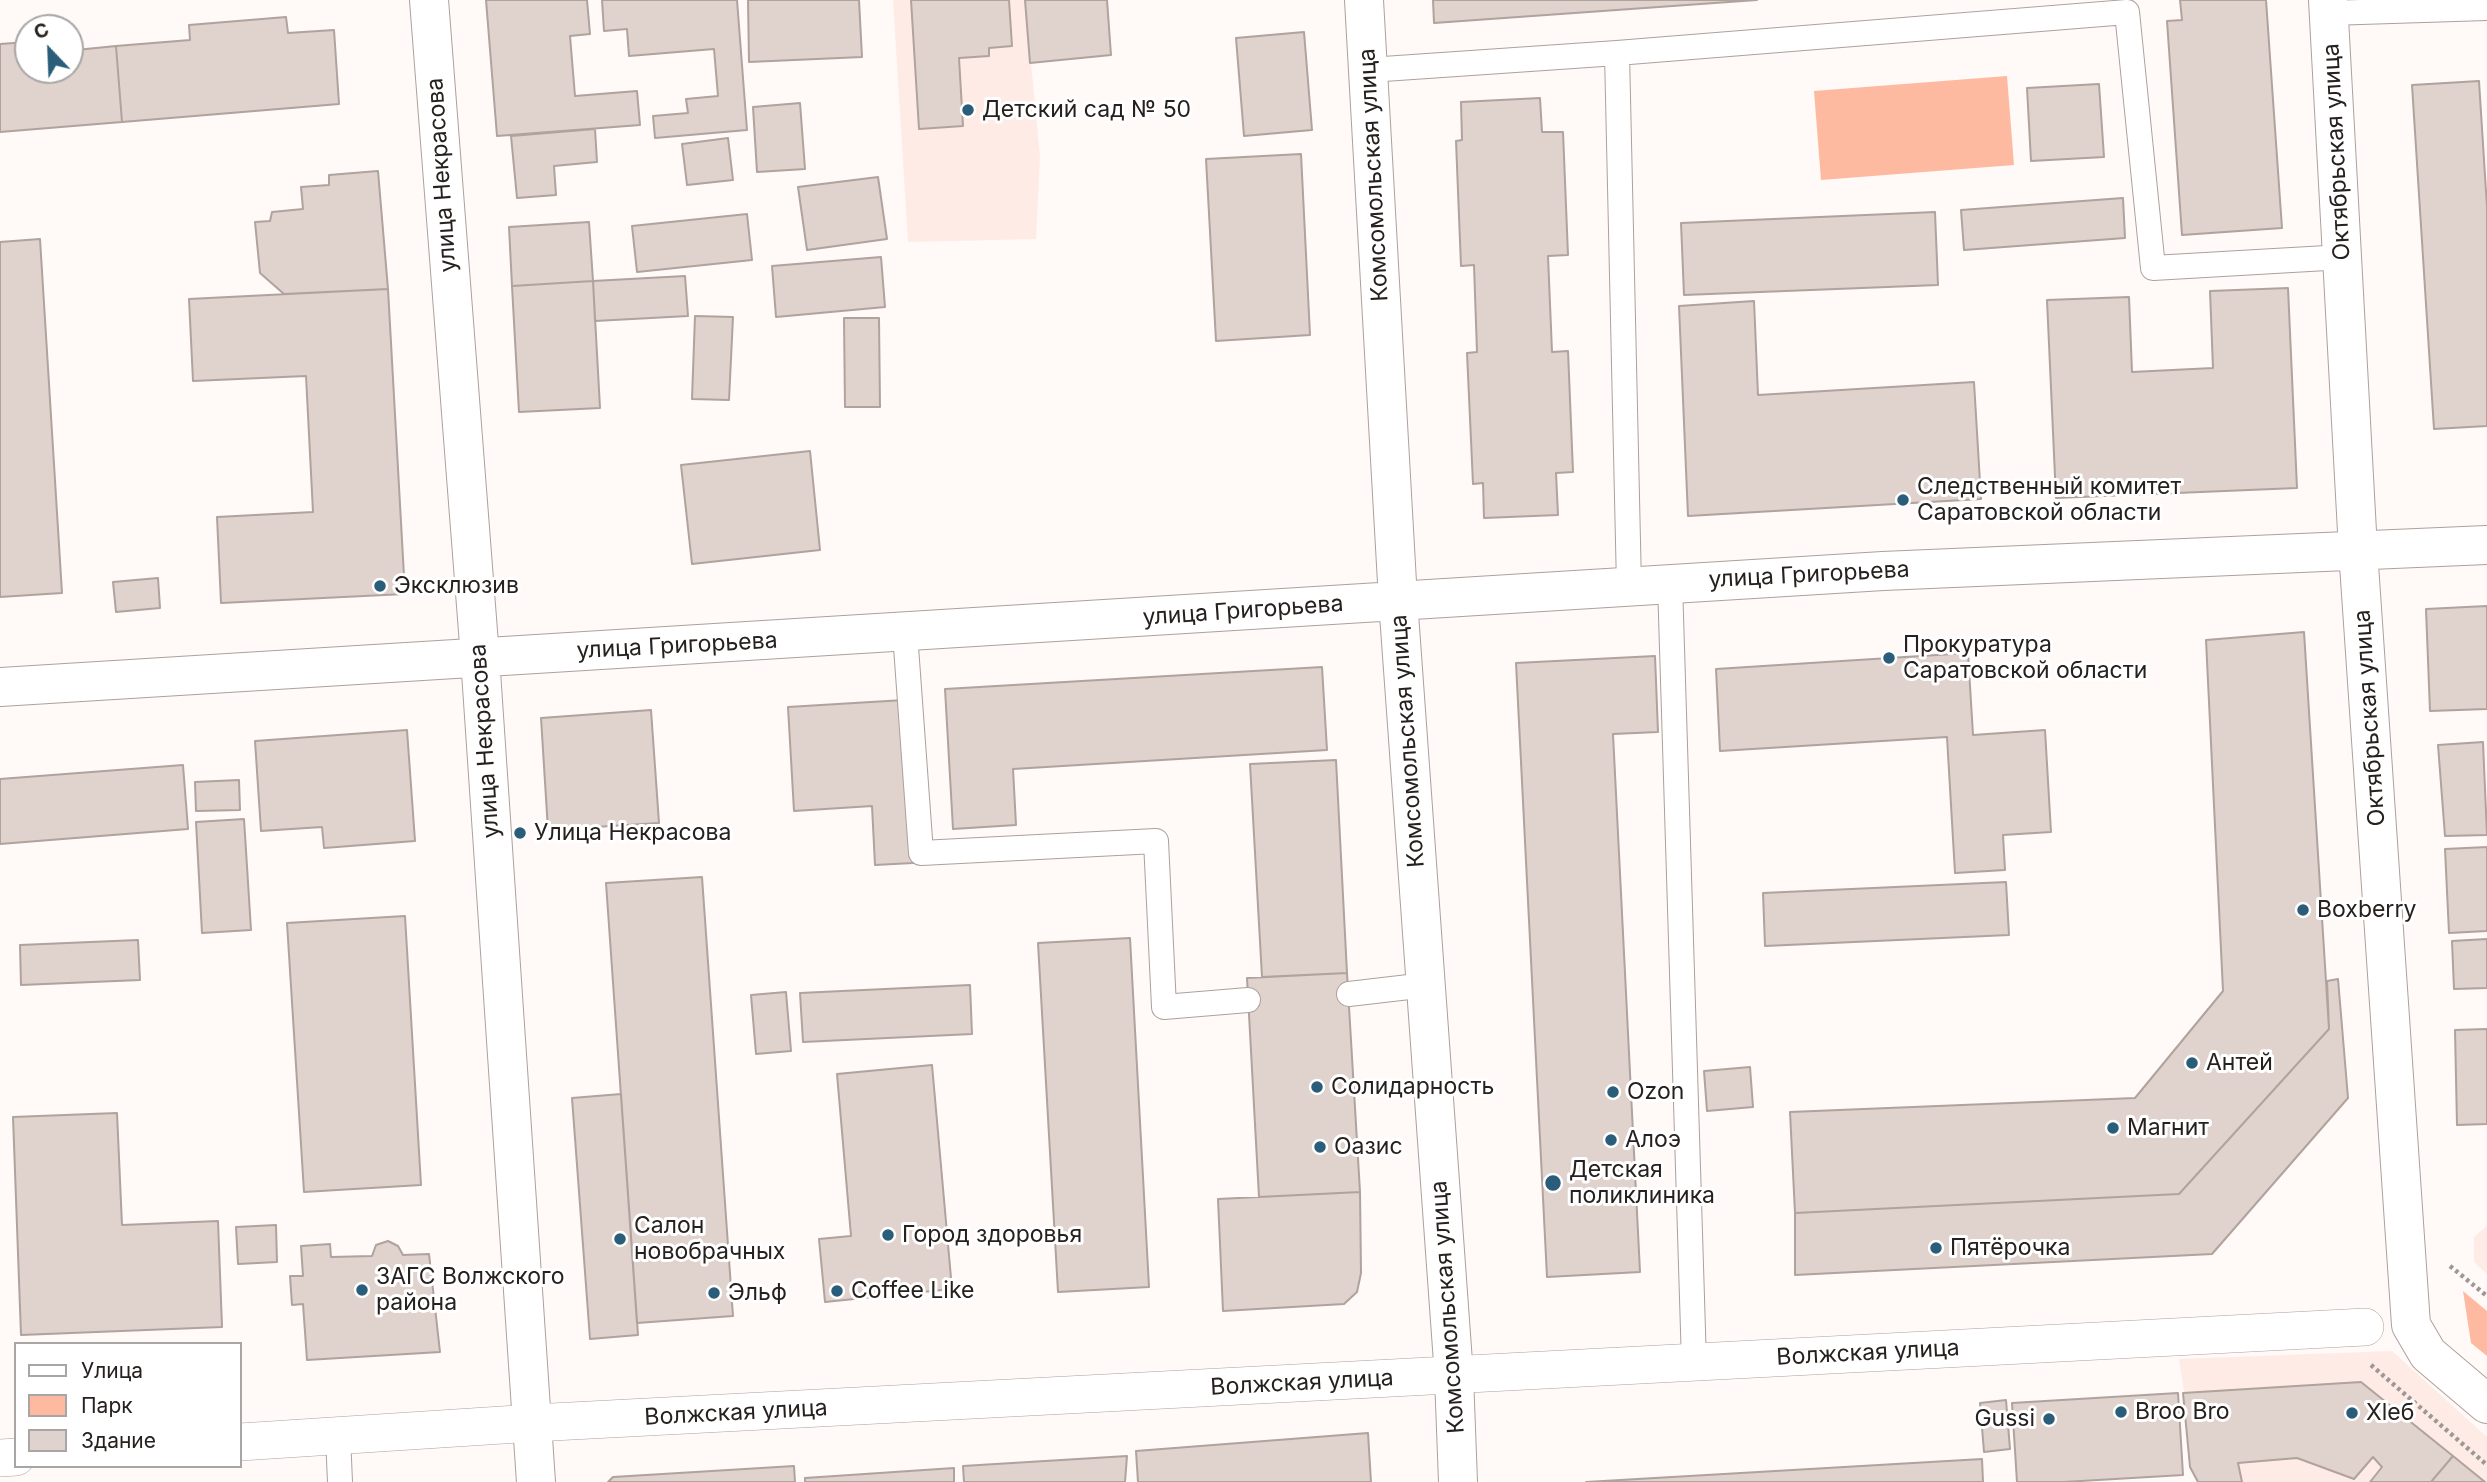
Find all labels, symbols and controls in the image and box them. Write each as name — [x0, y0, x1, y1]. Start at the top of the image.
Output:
north arrow — [14, 14, 84, 84]
text: С — [30, 18, 52, 44]
street label: Октябрьская улица — [2318, 43, 2356, 261]
street label: Комсомольская улица — [1354, 48, 1394, 302]
street label: улица Некрасова — [421, 77, 463, 273]
place label: Детский сад № 50 — [982, 96, 1191, 124]
marker: Детский сад № 50 — [960, 102, 976, 118]
place label: Следственный комитет Саратовской области — [1917, 473, 2181, 527]
marker: Следственный комитет Саратовской области — [1895, 492, 1911, 508]
street label: улица Григорьева — [1708, 556, 1910, 594]
place label: Эксклюзив — [394, 572, 519, 600]
marker: Эксклюзив — [372, 578, 388, 594]
street label: улица Григорьева — [1142, 590, 1344, 632]
street label: Октябрьская улица — [2349, 609, 2391, 827]
street label: Комсомольская улица — [1385, 614, 1431, 868]
street label: улица Григорьева — [576, 627, 778, 665]
place label: Прокуратура Саратовской области — [1903, 631, 2147, 685]
street label: улица Некрасова — [464, 643, 506, 839]
marker: Прокуратура Саратовской области — [1881, 650, 1897, 666]
place label: Улица Некрасова — [534, 819, 731, 847]
marker: Улица Некрасова — [512, 825, 528, 841]
place label: Boxberry — [2317, 896, 2416, 924]
marker: Boxberry — [2295, 902, 2311, 918]
place label: Антей — [2206, 1049, 2273, 1077]
marker: Антей — [2184, 1055, 2200, 1071]
place label: Солидарность — [1331, 1073, 1494, 1101]
place label: Ozon — [1627, 1078, 1684, 1106]
marker: Солидарность — [1309, 1079, 1325, 1095]
marker: Ozon — [1605, 1084, 1621, 1100]
place label: Магнит — [2127, 1114, 2209, 1142]
marker: Магнит — [2105, 1120, 2121, 1136]
place label: Алоэ — [1625, 1126, 1681, 1154]
marker: Алоэ — [1603, 1132, 1619, 1148]
place label: Оазис — [1334, 1133, 1403, 1161]
marker: Оазис — [1312, 1139, 1328, 1155]
place label: Детская поликлиника — [1569, 1156, 1715, 1210]
marker: Детская поликлиника — [1543, 1173, 1563, 1193]
street label: Комсомольская улица — [1425, 1180, 1471, 1434]
place label: Салон новобрачных — [634, 1212, 785, 1266]
place label: Город здоровья — [902, 1221, 1082, 1249]
marker: Город здоровья — [880, 1227, 896, 1243]
marker: Салон новобрачных — [612, 1231, 628, 1247]
place label: Пятёрочка — [1950, 1234, 2070, 1262]
marker: Пятёрочка — [1928, 1240, 1944, 1256]
place label: ЗАГС Волжского района — [376, 1263, 564, 1317]
place label: Coffee Like — [851, 1277, 974, 1305]
place label: Эльф — [728, 1279, 787, 1307]
marker: ЗАГС Волжского района — [354, 1282, 370, 1298]
marker: Coffee Like — [829, 1283, 845, 1299]
marker: Эльф — [706, 1285, 722, 1301]
street label: Волжская улица — [1776, 1334, 1960, 1372]
legend — [14, 1342, 242, 1468]
text: Улица — [81, 1358, 143, 1383]
street label: Волжская улица — [1210, 1364, 1394, 1402]
text: Парк — [81, 1393, 133, 1418]
street label: Волжская улица — [644, 1394, 828, 1432]
place label: Broo Bro — [2135, 1398, 2229, 1426]
place label: Xlеб — [2366, 1399, 2414, 1427]
marker: Broo Bro — [2113, 1404, 2129, 1420]
place label: Gussi — [1974, 1405, 2035, 1433]
marker: Xlеб — [2344, 1405, 2360, 1421]
marker: Gussi — [2041, 1411, 2057, 1427]
text: Здание — [81, 1428, 156, 1453]

